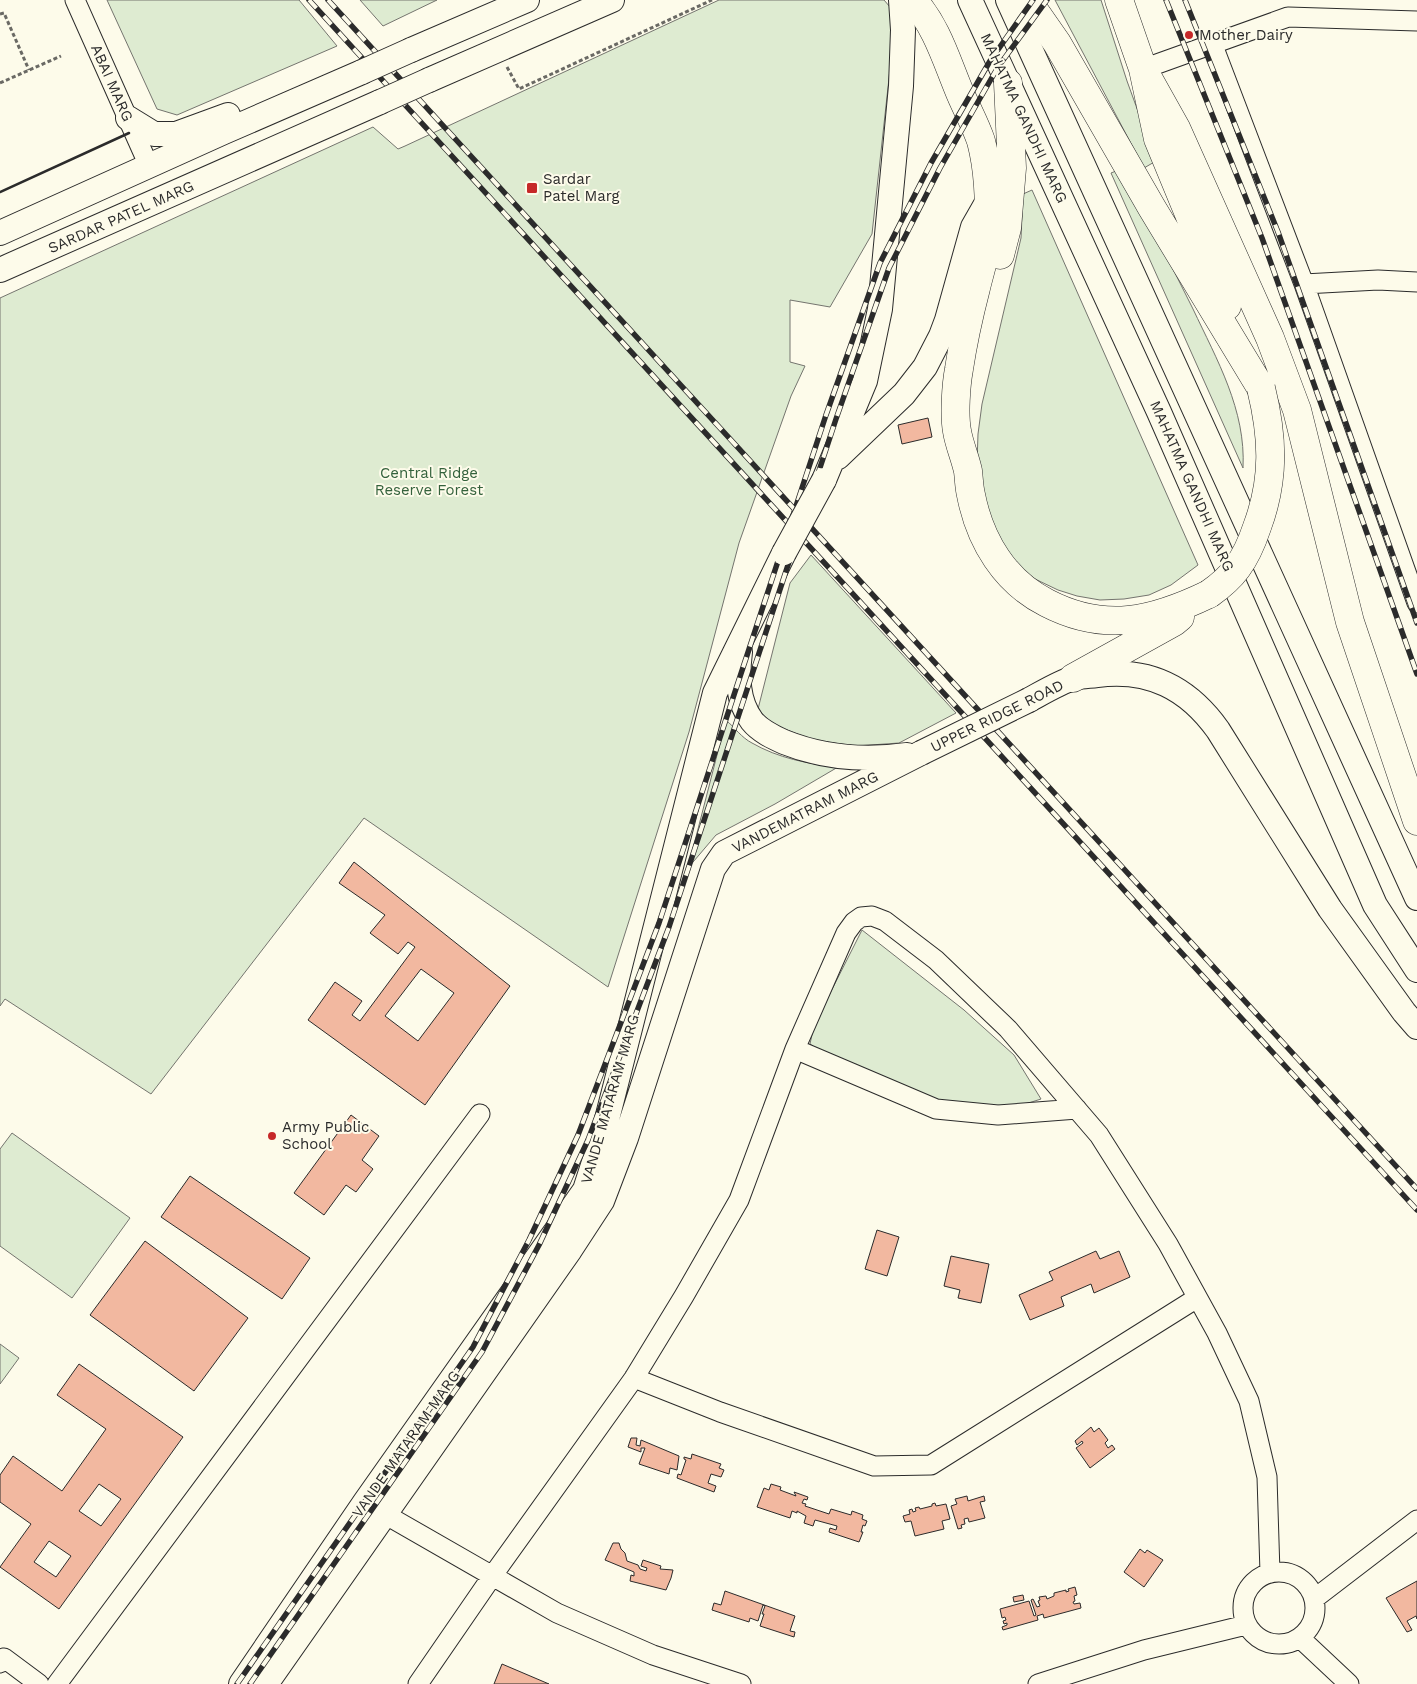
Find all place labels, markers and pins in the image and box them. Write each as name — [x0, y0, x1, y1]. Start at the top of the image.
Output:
place label: Mother Dairy — [1199, 26, 1293, 44]
marker: Mother Dairy — [1183, 29, 1195, 41]
place label: Sardar Patel Marg — [543, 170, 619, 205]
marker: Sardar Patel Marg — [525, 181, 539, 195]
place label: Army Public School — [282, 1118, 369, 1153]
marker: Army Public School — [266, 1130, 278, 1142]

